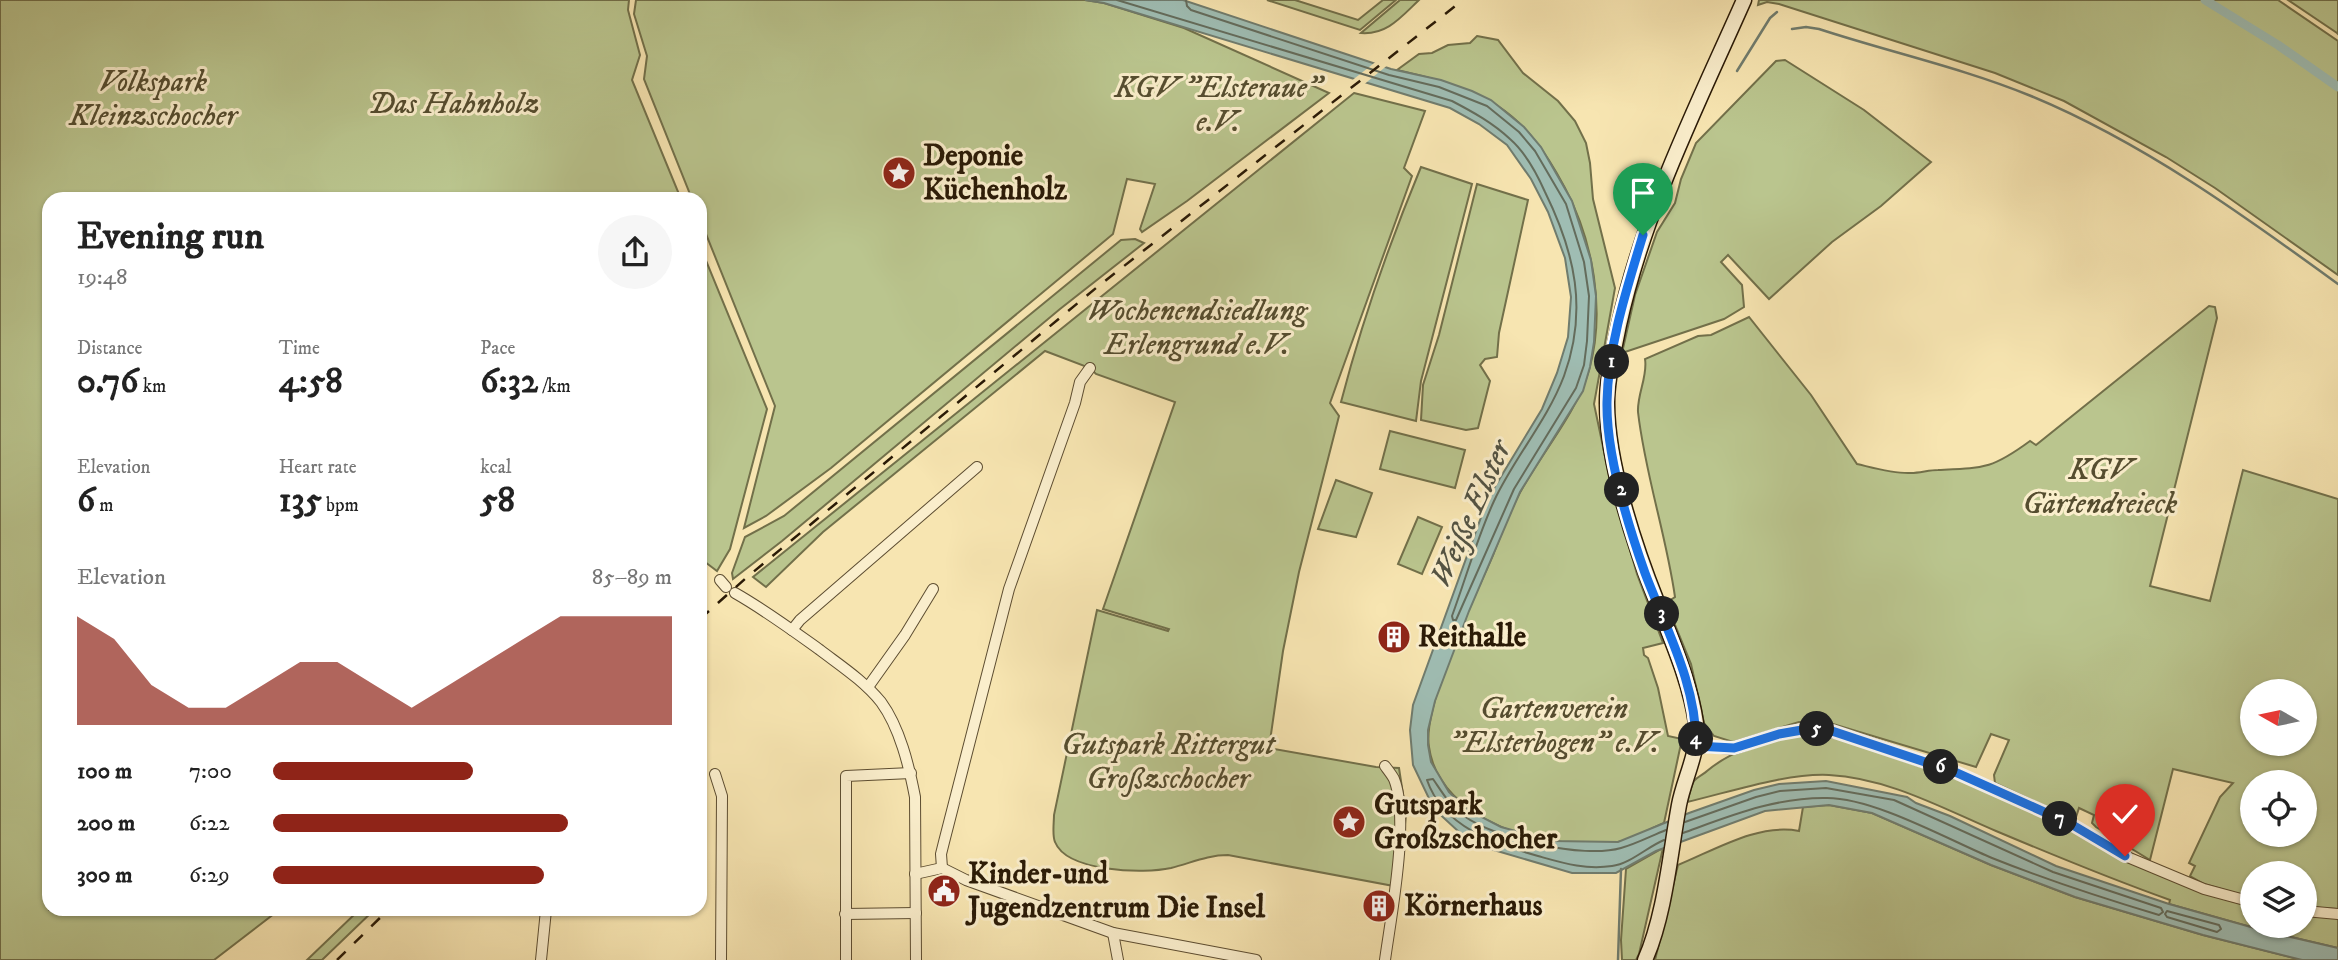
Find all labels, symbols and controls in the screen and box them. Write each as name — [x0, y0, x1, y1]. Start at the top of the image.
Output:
park label: Volkspark Kleinzschocher — [68, 64, 239, 135]
park label: KGV "Elsteraue" e.V. — [1114, 70, 1326, 141]
park label: Das Hahnholz — [368, 86, 540, 123]
place label: Deponie Küchenholz — [923, 138, 1068, 209]
place icon: Deponie Küchenholz — [880, 154, 918, 192]
pin — [1613, 163, 1673, 235]
icon: arrive — [1624, 174, 1662, 212]
text: Evening run — [77, 213, 264, 261]
button: share — [598, 215, 672, 289]
text: 19:48 — [77, 263, 128, 292]
park label: Wochenendsiedlung Erlengrund e.V. — [1087, 293, 1309, 364]
text: Distance — [77, 337, 142, 360]
text: Time — [279, 337, 320, 360]
text: Pace — [480, 337, 515, 360]
pin: 1 — [1594, 344, 1630, 380]
text: 1 — [1608, 350, 1615, 373]
text: 0.76 — [77, 360, 139, 404]
text: 4:58 — [279, 360, 343, 404]
text: 6:32 — [480, 360, 538, 404]
text: km — [139, 375, 166, 398]
text: /km — [538, 375, 571, 398]
water label: Weiße Elster — [1421, 432, 1522, 594]
park label: KGV Gärtendreieck — [2023, 452, 2178, 523]
text: Elevation — [77, 456, 151, 479]
text: Heart rate — [279, 456, 357, 479]
text: kcal — [480, 456, 512, 479]
pin: 2 — [1604, 472, 1640, 508]
text: 2 — [1617, 478, 1626, 501]
text: 6 — [77, 479, 95, 523]
text: 135 — [279, 479, 322, 523]
text: 58 — [480, 479, 515, 523]
text: m — [95, 494, 114, 517]
text: bpm — [322, 494, 359, 517]
text: Elevation — [77, 563, 166, 592]
text: 85–89 m — [592, 563, 672, 592]
pin: 3 — [1644, 596, 1680, 632]
text: 3 — [1658, 602, 1665, 625]
building icon: Reithalle — [1375, 618, 1413, 656]
place label: Reithalle — [1418, 619, 1527, 656]
north arrow — [2240, 679, 2317, 756]
map controls — [2240, 679, 2317, 938]
park label: Gartenverein "Elsterbogen" e.V. — [1449, 691, 1662, 762]
pin: 5 — [1800, 712, 1834, 746]
text: 5 — [1812, 717, 1821, 740]
pin: 4 — [1678, 722, 1714, 756]
park label: Gutspark Rittergut Großzschocher — [1061, 727, 1276, 798]
text: 4 — [1690, 727, 1701, 750]
pin: 6 — [1924, 750, 1958, 784]
text: 6 — [1936, 755, 1945, 778]
text: 100 m — [77, 757, 132, 786]
text: 7:00 — [189, 757, 232, 786]
button: locate — [2240, 770, 2317, 847]
pin — [2095, 784, 2155, 856]
place label: Gutspark Großzschocher — [1374, 787, 1558, 858]
icon: check — [2106, 795, 2144, 833]
pin: 7 — [2042, 802, 2078, 836]
place icon: Gutspark Großzschocher — [1330, 803, 1368, 841]
text: 7 — [2054, 807, 2065, 830]
text: 200 m — [77, 809, 135, 838]
text: 6:22 — [189, 809, 230, 838]
place label: Kinder-und Jugendzentrum Die Insel — [965, 856, 1266, 927]
text: 300 m — [77, 861, 133, 890]
text: 6:29 — [189, 861, 230, 890]
button: layers — [2240, 861, 2317, 938]
public building icon: Kinder-und Jugendzentrum Die Insel — [925, 872, 963, 910]
building icon: Körnerhaus — [1360, 887, 1398, 925]
place label: Körnerhaus — [1404, 888, 1542, 925]

